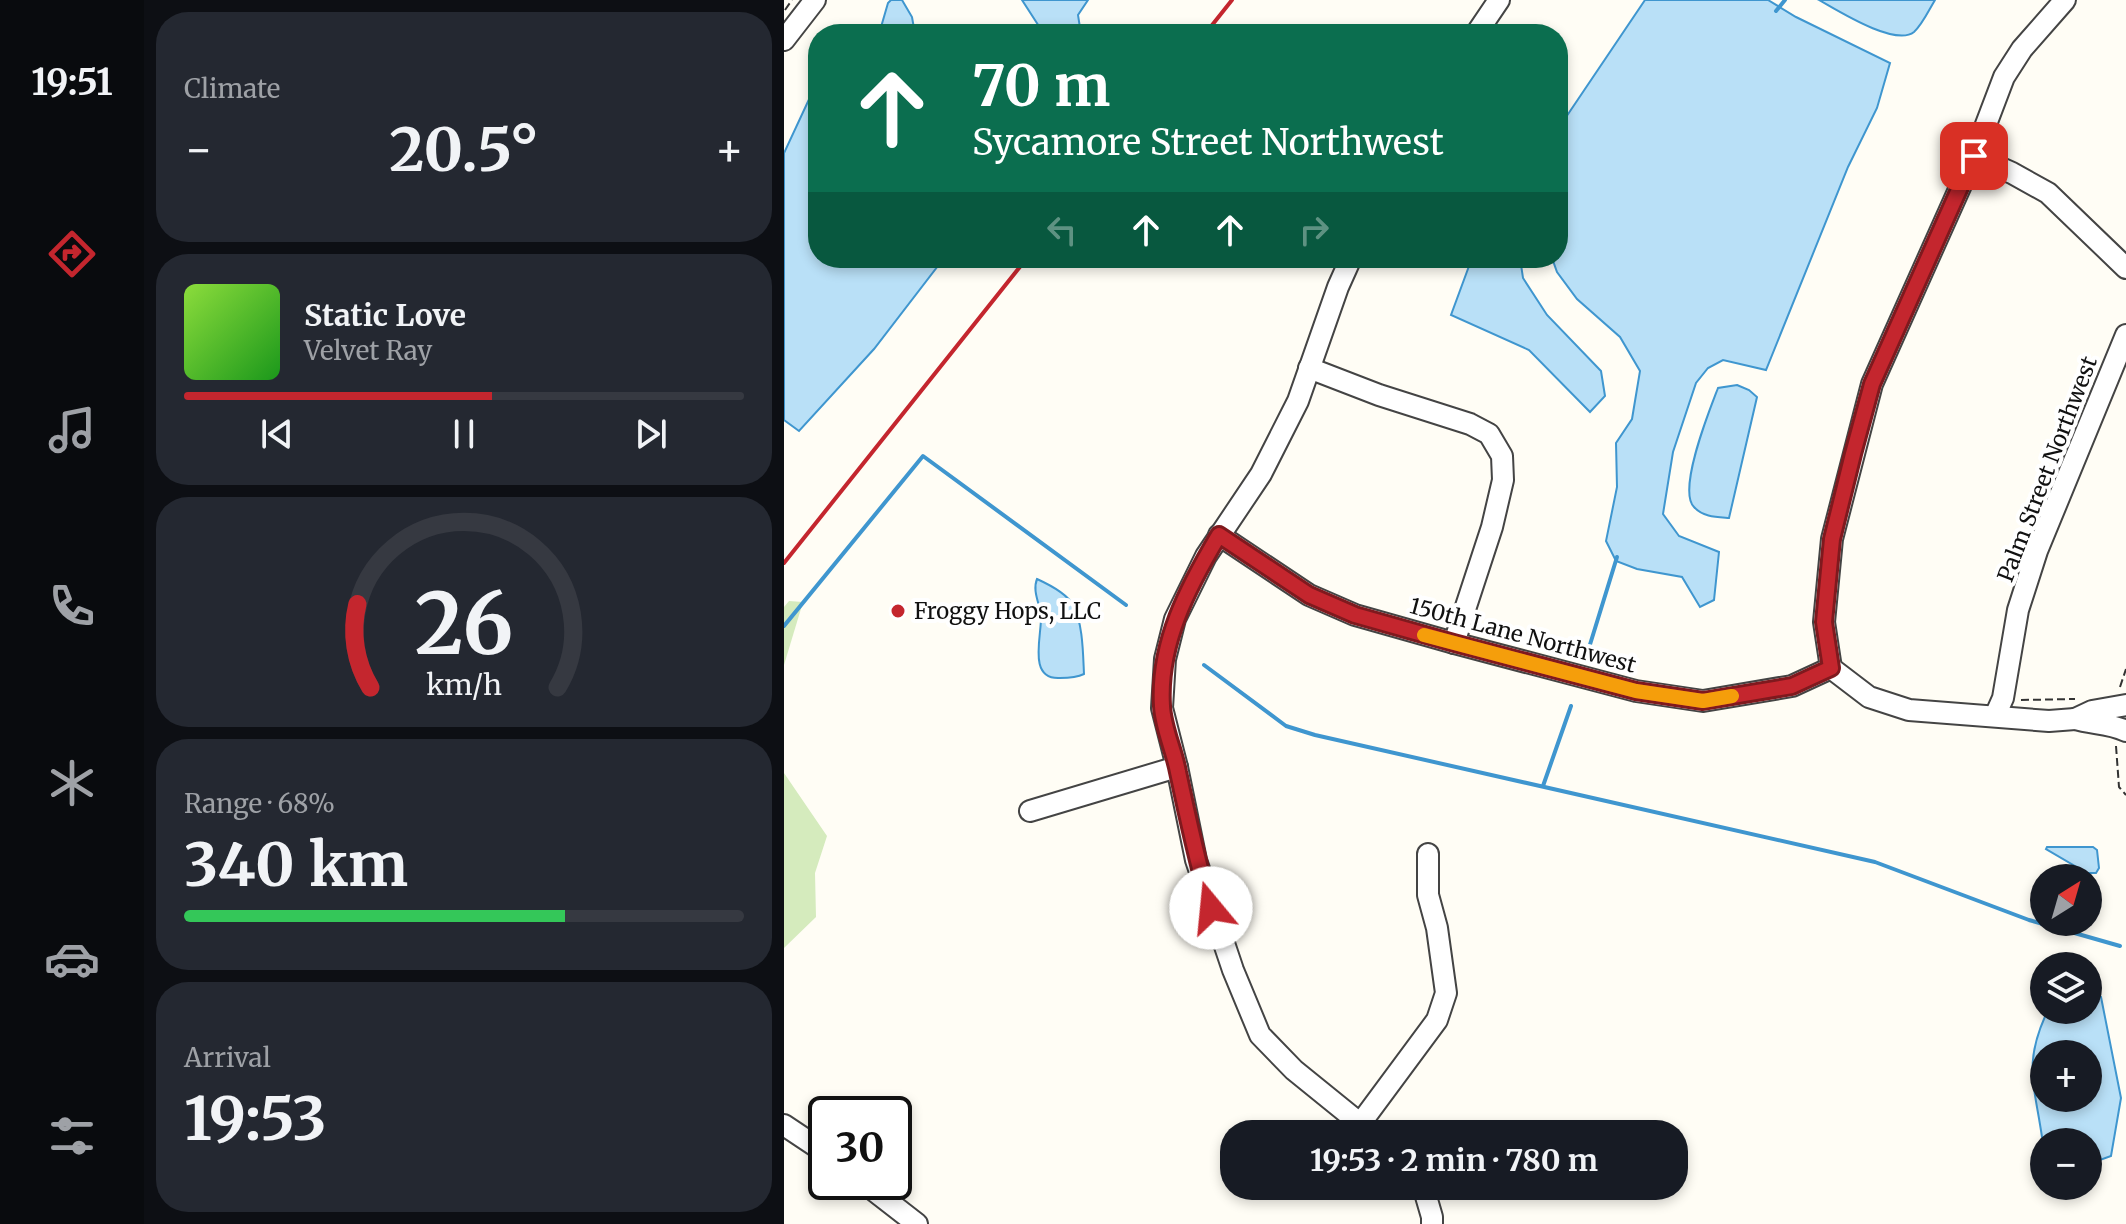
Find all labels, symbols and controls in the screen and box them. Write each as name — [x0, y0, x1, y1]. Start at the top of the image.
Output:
text: 70 m — [972, 51, 1110, 121]
icon: ahead — [840, 56, 944, 160]
text: 19:51 — [31, 60, 113, 105]
text: Climate — [184, 72, 280, 105]
text: 20.5° — [389, 112, 539, 187]
text: Sycamore Street Northwest — [972, 120, 1444, 165]
text: − — [184, 122, 213, 177]
text: + — [715, 122, 744, 177]
pin — [1940, 122, 2008, 190]
icon: arrive — [1952, 134, 1996, 178]
icon: left — [1040, 208, 1084, 252]
icon: ahead — [1124, 208, 1168, 252]
icon: ahead — [1208, 208, 1252, 252]
icon: right — [1292, 208, 1336, 252]
icon: directions — [44, 226, 100, 282]
text: Static Love — [304, 296, 466, 334]
text: Velvet Ray — [304, 334, 432, 367]
street label: Palm Street Northwest — [1991, 352, 2103, 586]
icon: music — [44, 402, 100, 458]
icon: previous — [255, 412, 299, 456]
icon: pause — [442, 412, 486, 456]
icon: next — [629, 412, 673, 456]
text: 26 — [415, 572, 513, 677]
icon: phone — [44, 578, 100, 634]
street label: 150th Lane Northwest — [1407, 591, 1640, 679]
place label: Froggy Hops, LLC — [914, 597, 1101, 625]
marker: Froggy Hops, LLC — [889, 602, 907, 620]
text: km/h — [426, 667, 502, 703]
icon: climate — [44, 755, 100, 811]
text: Range · 68% — [184, 787, 335, 820]
text: 340 km — [184, 827, 408, 902]
north arrow — [2030, 864, 2102, 936]
map controls — [2030, 864, 2102, 1200]
position arrow — [1169, 866, 1253, 950]
icon: car — [44, 931, 100, 987]
button: layers — [2030, 952, 2102, 1024]
button: + — [2030, 1040, 2102, 1112]
text: Arrival — [184, 1041, 271, 1074]
text: 19:53 — [184, 1081, 327, 1156]
speed limit sign: 30 — [808, 1096, 912, 1200]
icon: filters — [44, 1108, 100, 1164]
button: − — [2030, 1128, 2102, 1200]
text: 19:53 · 2 min · 780 m — [1310, 1141, 1598, 1179]

